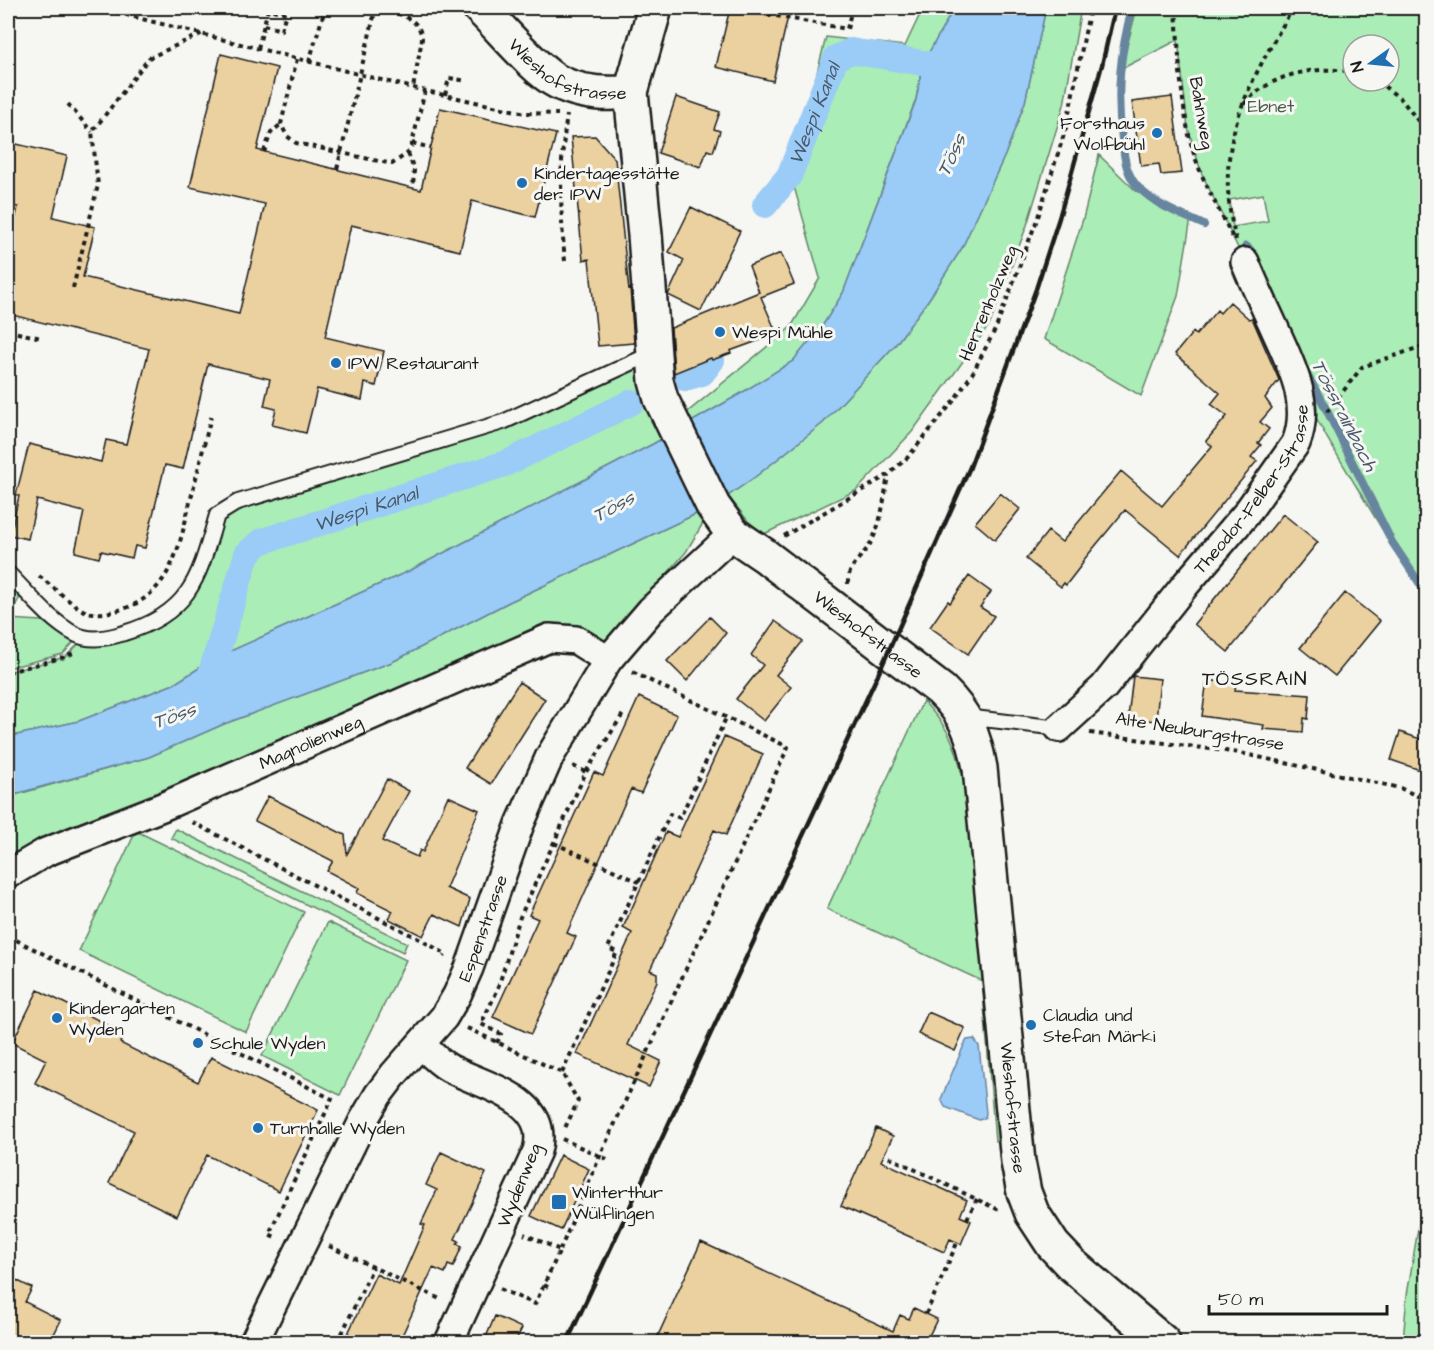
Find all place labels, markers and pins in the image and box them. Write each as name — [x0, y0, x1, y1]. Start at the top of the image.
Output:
place label: Forsthaus Wolfbühl — [1060, 111, 1145, 157]
marker: Forsthaus Wolfbühl — [1150, 126, 1164, 140]
place label: Kindertagesstätte der IPW — [534, 161, 680, 207]
marker: Kindertagesstätte der IPW — [515, 176, 529, 190]
place label: Wespi Mühle — [732, 320, 833, 345]
marker: Wespi Mühle — [713, 325, 727, 339]
place label: IPW Restaurant — [348, 351, 480, 376]
marker: IPW Restaurant — [329, 356, 343, 370]
place label: Kindergarten Wyden — [69, 996, 175, 1043]
place label: Claudia und Stefan Märki — [1043, 1003, 1156, 1049]
marker: Kindergarten Wyden — [50, 1011, 64, 1025]
marker: Claudia und Stefan Märki — [1024, 1018, 1038, 1032]
place label: Schule Wyden — [210, 1031, 326, 1057]
marker: Schule Wyden — [191, 1036, 205, 1050]
place label: Turnhalle Wyden — [270, 1116, 405, 1142]
marker: Turnhalle Wyden — [251, 1121, 265, 1135]
place label: Winterthur Wülflingen — [572, 1180, 663, 1227]
marker: Winterthur Wülflingen — [550, 1193, 568, 1211]

